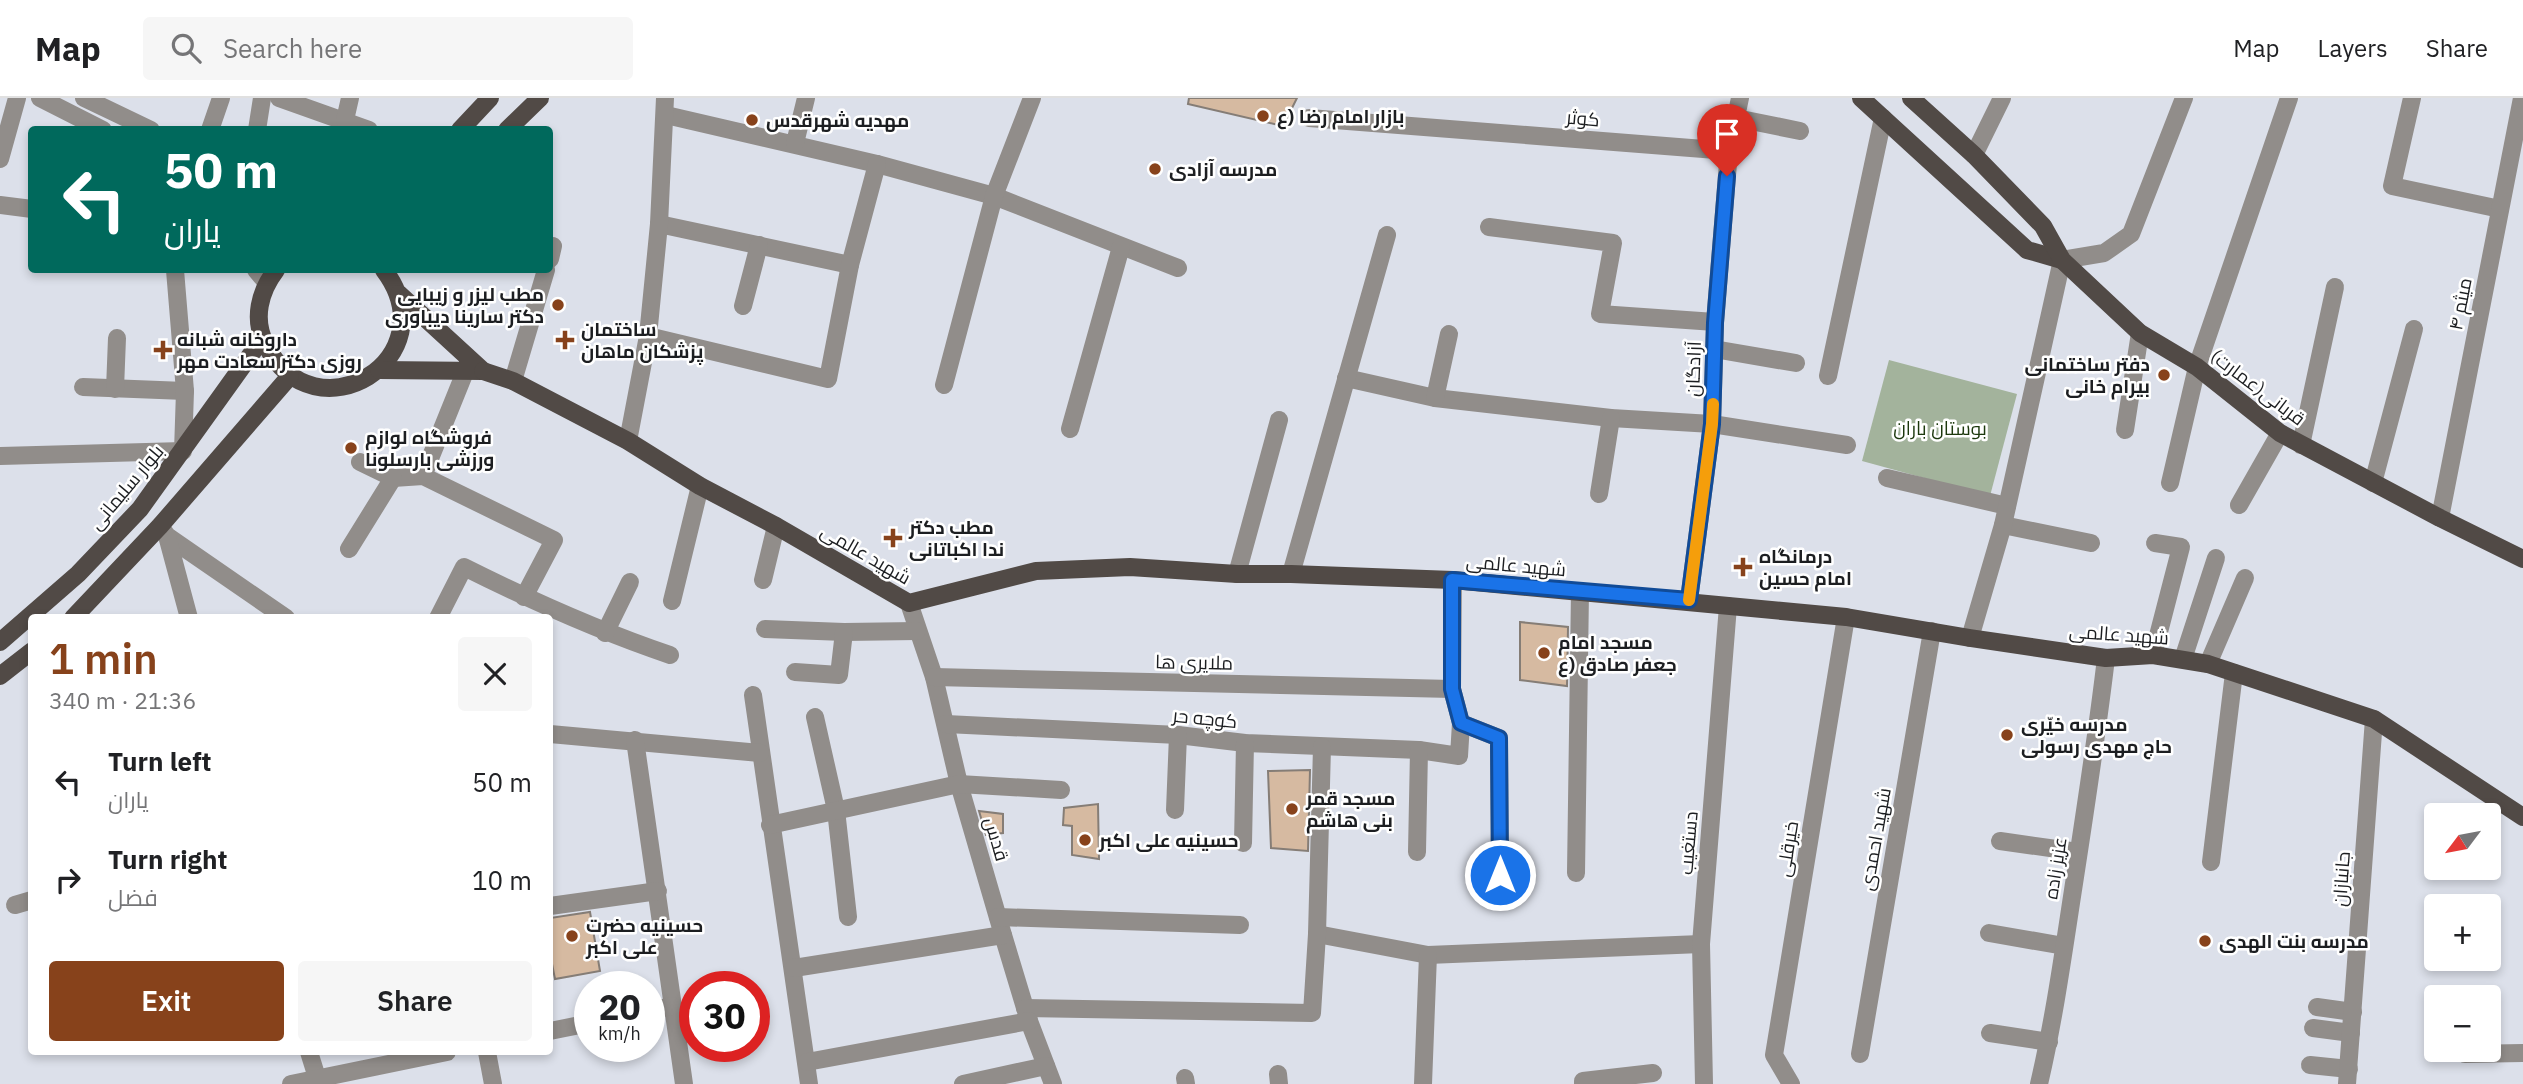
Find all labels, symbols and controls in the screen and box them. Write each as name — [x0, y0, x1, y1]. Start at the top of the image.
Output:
search box — [143, 17, 633, 80]
text: Map — [35, 27, 101, 70]
icon: search — [167, 29, 205, 67]
text: Search here — [223, 31, 362, 65]
text: Map — [2233, 32, 2280, 64]
text: Layers — [2318, 32, 2388, 64]
text: Share — [2426, 32, 2488, 64]
place label: بازار امام رضا (ع — [1277, 104, 1404, 130]
street label: کوثر — [1564, 104, 1601, 131]
pin — [1697, 104, 1757, 176]
place label: مهدیه شهرقدس — [766, 108, 909, 132]
marker: بازار امام رضا (ع — [1255, 108, 1271, 124]
marker: مهدیه شهرقدس — [744, 112, 760, 128]
icon: arrive — [1708, 115, 1746, 153]
text: 50 m — [164, 138, 278, 201]
icon: left — [49, 154, 140, 245]
place label: مدرسه آزادی — [1169, 157, 1277, 182]
marker: مدرسه آزادی — [1147, 161, 1163, 177]
text: یاران — [164, 209, 220, 251]
street label: میثم ۴ — [2443, 276, 2479, 333]
place label: مطب لیزر و زیبایی دکتر سارینا دیباوری — [385, 282, 544, 328]
marker: مطب لیزر و زیبایی دکتر سارینا دیباوری — [550, 297, 566, 313]
place label: ساختمان پزشکان ماهان — [581, 317, 703, 365]
place label: داروخانه شبانه روزی دکتر سعادت مهر — [176, 327, 362, 374]
marker: ساختمان پزشکان ماهان — [555, 330, 575, 350]
street label: آزادگان — [1680, 341, 1706, 397]
marker: داروخانه شبانه روزی دکتر سعادت مهر — [155, 342, 171, 358]
street label: (عمارت)قربانی — [2206, 344, 2310, 430]
place label: دفتر ساختمانی بیرام خانی — [2024, 352, 2150, 400]
marker: دفتر ساختمانی بیرام خانی — [2156, 367, 2172, 383]
park label: بوستان باران — [1893, 416, 1987, 440]
place label: فروشگاه لوازم ورزشی بارسلونا — [365, 425, 494, 472]
street label: بلوار سلیمانی — [83, 439, 169, 535]
marker: فروشگاه لوازم ورزشی بارسلونا — [343, 440, 359, 456]
place label: مطب دکتر ندا اکباتانی — [908, 515, 1004, 561]
street label: شهید عالمی — [817, 519, 915, 589]
marker: مطب دکتر ندا اکباتانی — [883, 528, 903, 548]
place label: درمانگاه امام حسین — [1759, 544, 1852, 592]
street label: شهید عالمی — [1465, 549, 1567, 581]
marker: درمانگاه امام حسین — [1733, 557, 1753, 577]
street label: شهید عالمی — [2068, 619, 2170, 649]
place label: مسجد امام جعفر صادق (ع — [1558, 630, 1677, 678]
text: 1 min — [49, 631, 158, 686]
button: close — [458, 637, 532, 711]
marker: مسجد امام جعفر صادق (ع — [1536, 645, 1552, 661]
street label: ملایری ها — [1155, 649, 1233, 675]
text: 340 m · 21:36 — [49, 685, 196, 715]
street label: کوچه حر — [1170, 703, 1239, 734]
place label: مدرسه خیّری حاج مهدی رسولی — [2021, 712, 2172, 760]
marker: مدرسه خیّری حاج مهدی رسولی — [1999, 727, 2015, 743]
text: Turn left — [108, 744, 211, 778]
icon: left — [49, 763, 87, 801]
text: 50 m — [472, 765, 532, 799]
text: یاران — [108, 784, 148, 814]
place label: مسجد قمر بنی هاشم — [1305, 786, 1395, 834]
street label: شهید احمدی — [1854, 786, 1896, 892]
marker: مسجد قمر بنی هاشم — [1284, 801, 1300, 817]
north arrow — [2424, 803, 2501, 880]
map controls — [2424, 803, 2501, 1062]
street label: دستغیب — [1673, 810, 1703, 876]
street label: قدس — [979, 814, 1015, 864]
street label: خیرقلی — [1771, 819, 1803, 879]
place label: حسینیه علی اکبر — [1098, 828, 1238, 852]
marker: حسینیه علی اکبر — [1077, 832, 1093, 848]
street label: عزیز زاده — [2038, 835, 2072, 901]
position arrow — [1463, 838, 1537, 912]
text: Turn right — [108, 842, 227, 876]
street label: جانبازان — [2327, 851, 2355, 907]
icon: right — [49, 861, 87, 899]
text: 10 m — [472, 863, 532, 897]
text: فضل — [108, 882, 158, 912]
button: + — [2424, 894, 2501, 971]
place label: حسینیه حضرت علی اکبر — [585, 913, 703, 959]
marker: حسینیه حضرت علی اکبر — [564, 928, 580, 944]
place label: مدرسه بنت الهدی — [2219, 929, 2369, 953]
marker: مدرسه بنت الهدی — [2197, 933, 2213, 949]
button: Exit — [49, 961, 284, 1041]
button: Share — [298, 961, 532, 1041]
speed limit sign: 30 — [679, 971, 770, 1062]
text: 20 — [598, 984, 641, 1030]
button: − — [2424, 985, 2501, 1062]
text: km/h — [598, 1022, 641, 1045]

